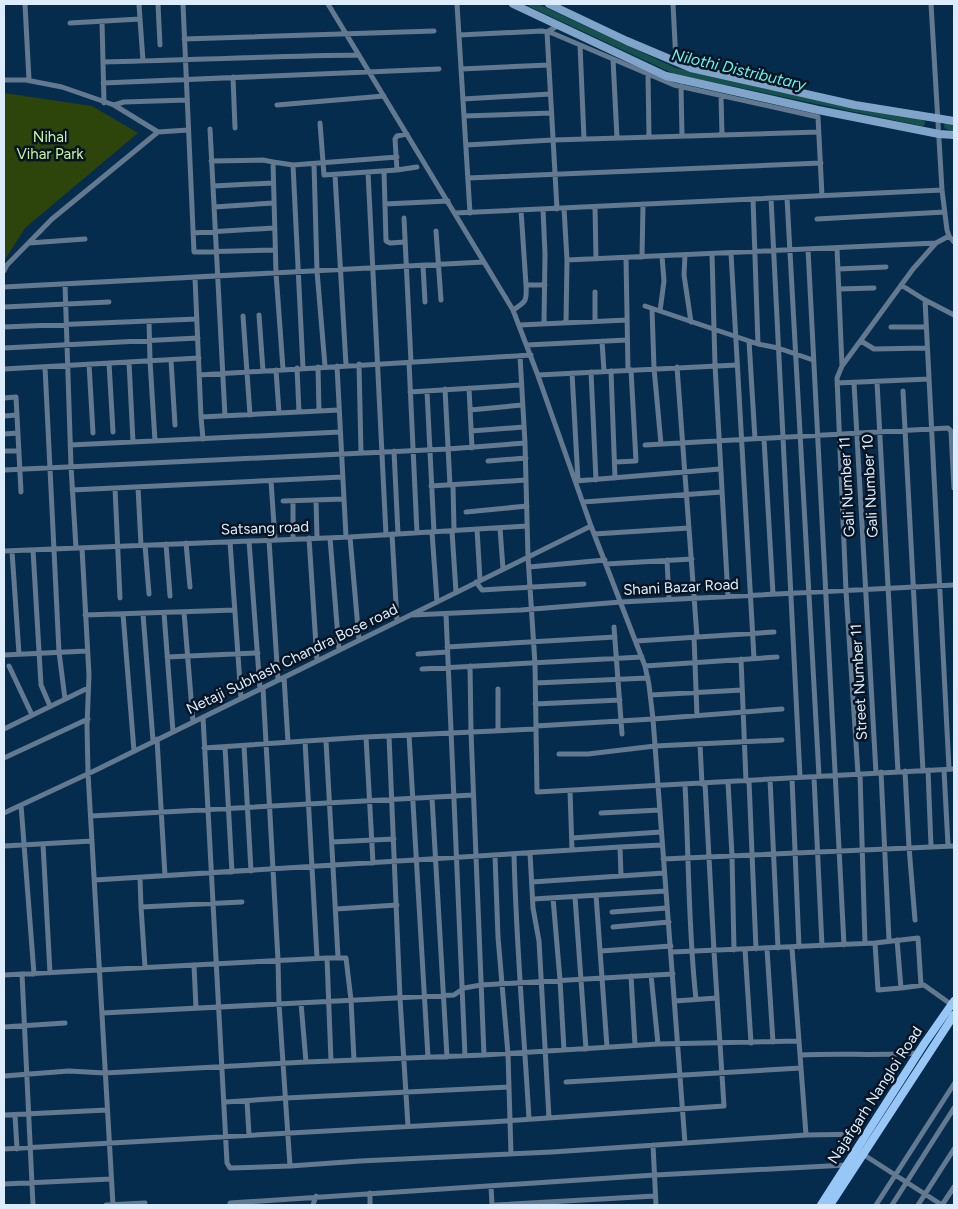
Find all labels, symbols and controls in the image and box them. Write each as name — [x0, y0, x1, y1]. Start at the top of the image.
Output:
water label: Nilothi Distributary — [670, 45, 808, 94]
park label: Nihal Vihar Park — [16, 128, 84, 163]
street label: Gali Number 10 — [858, 434, 882, 538]
street label: Gali Number 11 — [835, 436, 859, 538]
street label: Satsang road — [221, 517, 309, 539]
street label: Shani Bazar Road — [623, 575, 739, 599]
street label: Netaji Subhash Chandra Bose road — [183, 600, 401, 718]
street label: Street Number 11 — [847, 623, 871, 741]
street label: Najafgarh Nangloi Road — [824, 1023, 926, 1167]

